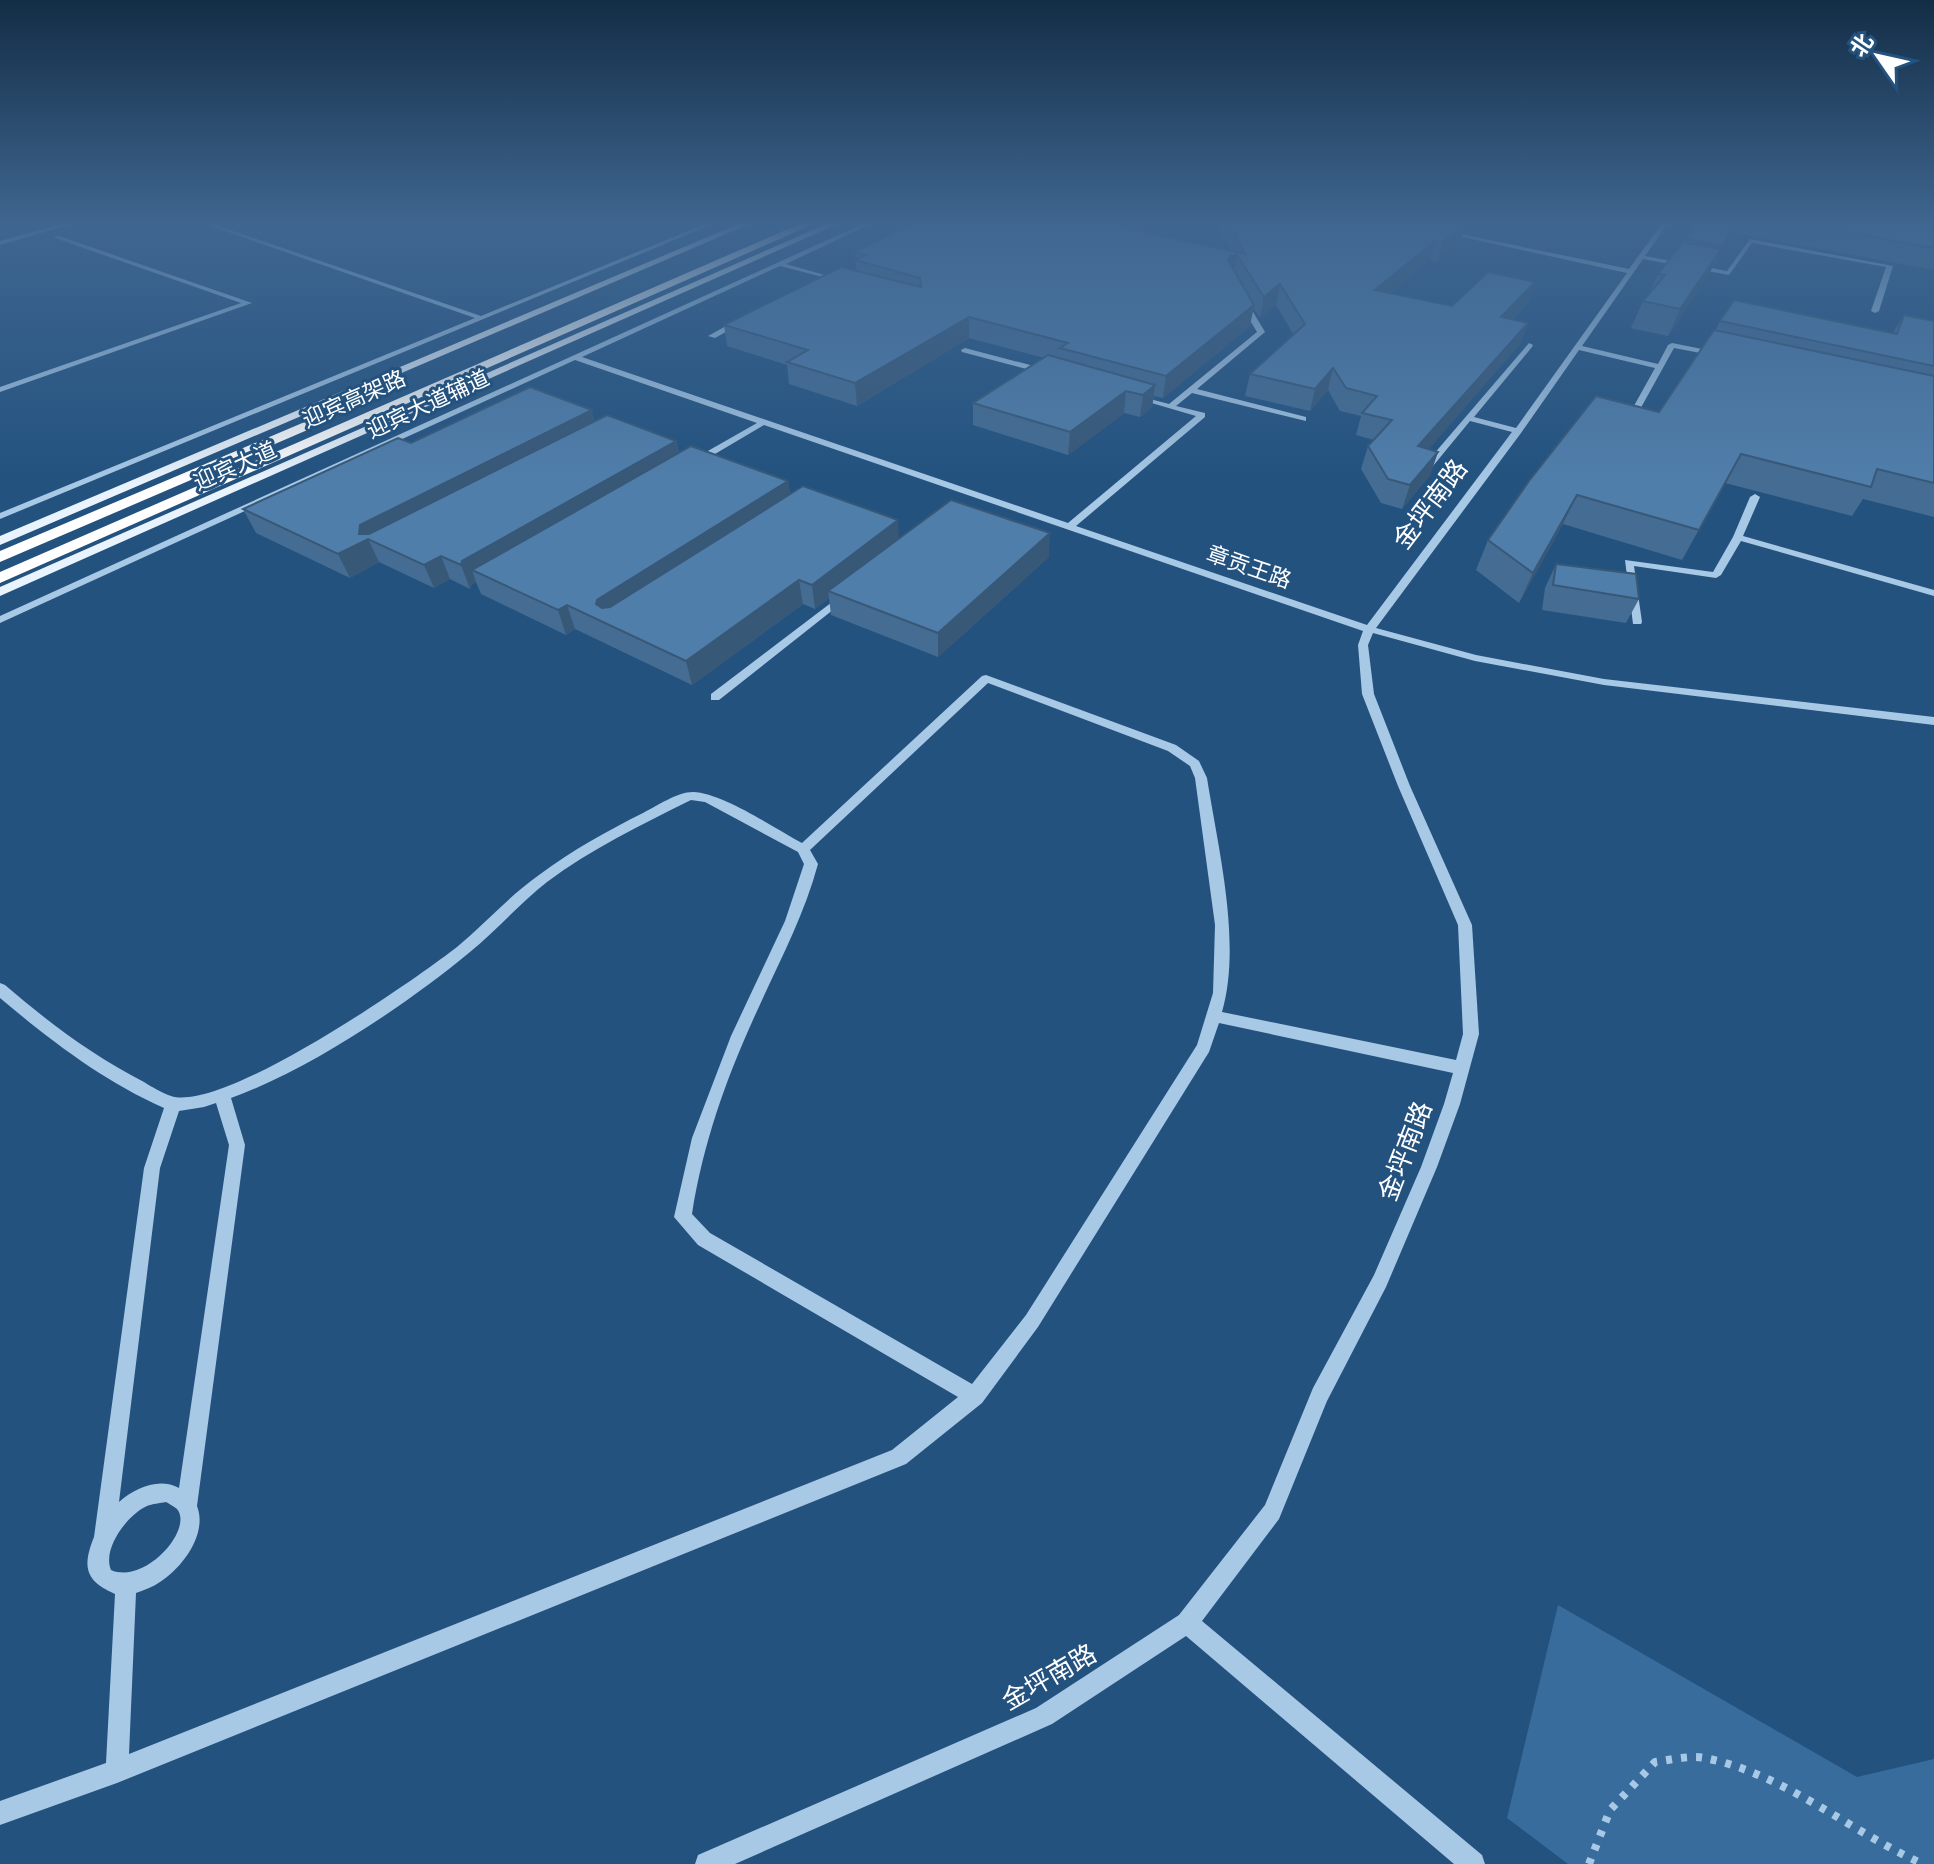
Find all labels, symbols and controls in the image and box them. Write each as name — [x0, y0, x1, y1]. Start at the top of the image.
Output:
north arrow — [1838, 16, 1918, 96]
text: 北 — [1843, 27, 1881, 63]
street label: 迎宾高架路 — [297, 362, 411, 436]
street label: 迎宾大道辅道 — [362, 362, 494, 446]
street label: 迎宾大道 — [188, 434, 282, 498]
street label: 金坪南路 — [1384, 452, 1476, 556]
street label: 章贡王路 — [1202, 538, 1296, 596]
street label: 金坪南路 — [1370, 1096, 1440, 1206]
street label: 金坪南路 — [995, 1635, 1103, 1719]

